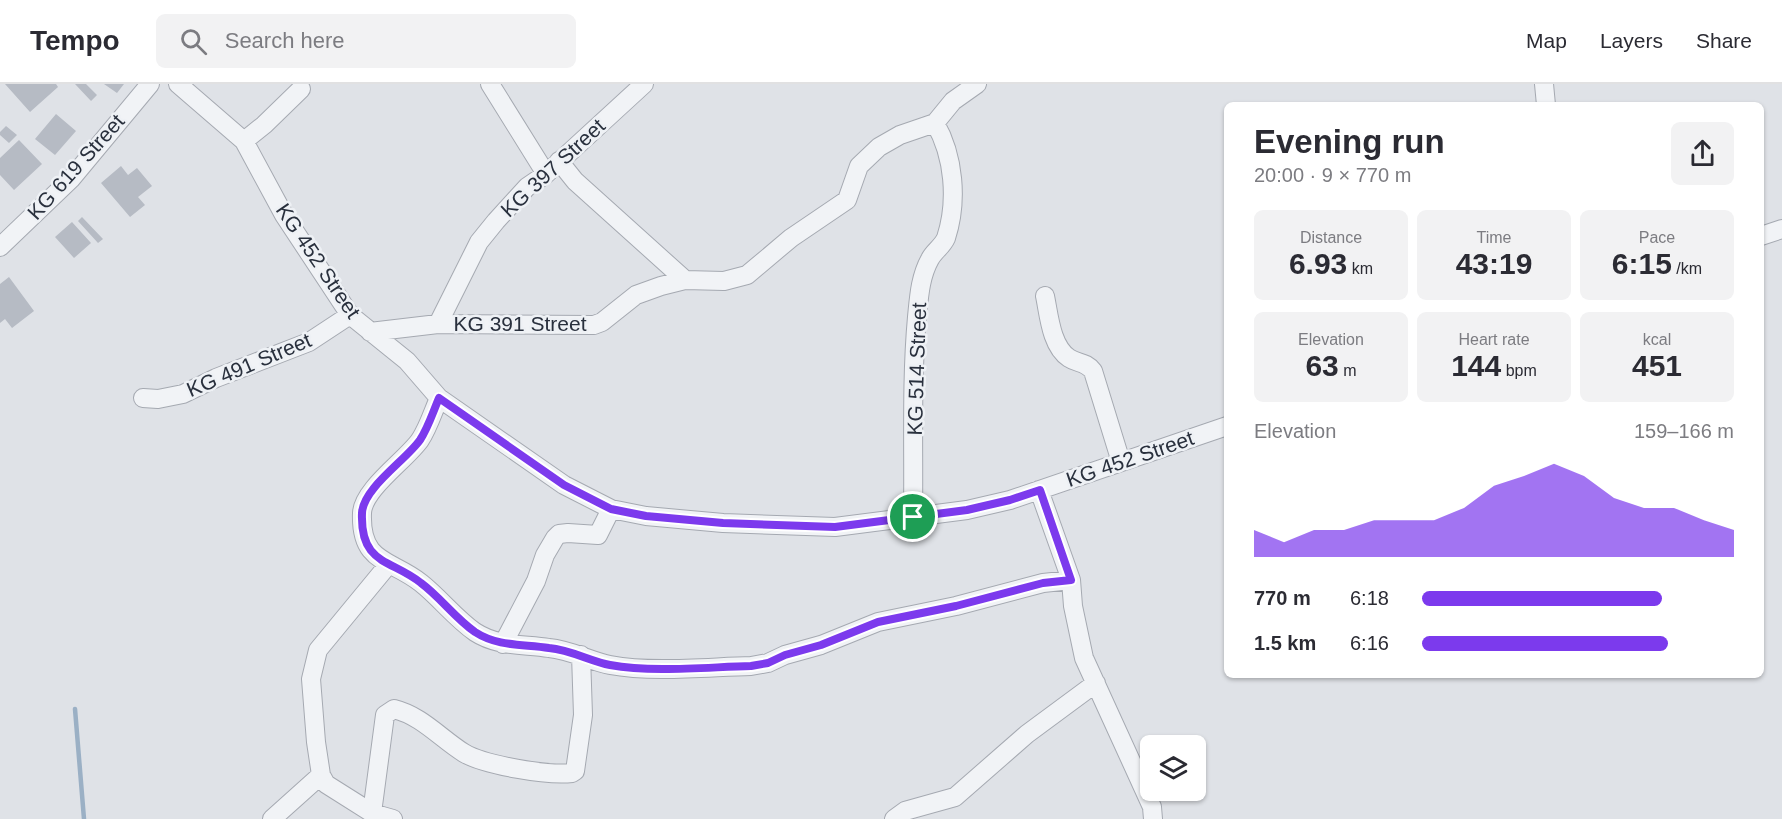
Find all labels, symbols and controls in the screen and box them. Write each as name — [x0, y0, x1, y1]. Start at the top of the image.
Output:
search box — [156, 14, 576, 68]
text: Tempo — [30, 25, 120, 56]
icon: search — [177, 25, 210, 58]
text: Search here — [225, 28, 345, 53]
text: Map — [1526, 29, 1567, 52]
text: Layers — [1600, 29, 1663, 52]
text: Share — [1696, 29, 1752, 52]
street label: KG 619 Street — [23, 109, 129, 224]
street label: KG 397 Street — [496, 114, 609, 221]
button: share — [1671, 122, 1734, 185]
text: Evening run — [1254, 123, 1445, 160]
text: 20:00 · 9 × 770 m — [1254, 164, 1411, 186]
street label: KG 452 Street — [272, 199, 365, 322]
text: Distance — [1300, 229, 1362, 246]
text: Time — [1477, 229, 1511, 246]
text: Pace — [1639, 229, 1675, 246]
text: 6.93 — [1289, 247, 1347, 280]
text: 43:19 — [1456, 247, 1532, 280]
text: 6:15 — [1612, 247, 1672, 280]
text: km — [1347, 260, 1373, 277]
text: /km — [1672, 260, 1702, 277]
street label: KG 514 Street — [903, 302, 930, 436]
street label: KG 391 Street — [453, 312, 587, 335]
street label: KG 491 Street — [183, 328, 315, 401]
text: Elevation — [1298, 331, 1364, 348]
text: Heart rate — [1458, 331, 1530, 348]
text: kcal — [1643, 331, 1671, 348]
text: 63 — [1305, 349, 1339, 382]
text: 144 — [1451, 349, 1501, 382]
text: 451 — [1632, 349, 1682, 382]
text: m — [1339, 362, 1357, 379]
text: bpm — [1501, 362, 1537, 379]
text: Elevation — [1254, 420, 1336, 442]
text: 159–166 m — [1634, 420, 1734, 442]
street label: KG 452 Street — [1063, 426, 1197, 491]
pin — [887, 491, 938, 542]
icon: arrive — [896, 500, 929, 533]
text: 770 m — [1254, 587, 1311, 609]
text: 6:18 — [1350, 587, 1389, 609]
text: 1.5 km — [1254, 632, 1316, 654]
text: 6:16 — [1350, 632, 1389, 654]
map controls — [1140, 735, 1206, 801]
button: layers — [1140, 735, 1206, 801]

